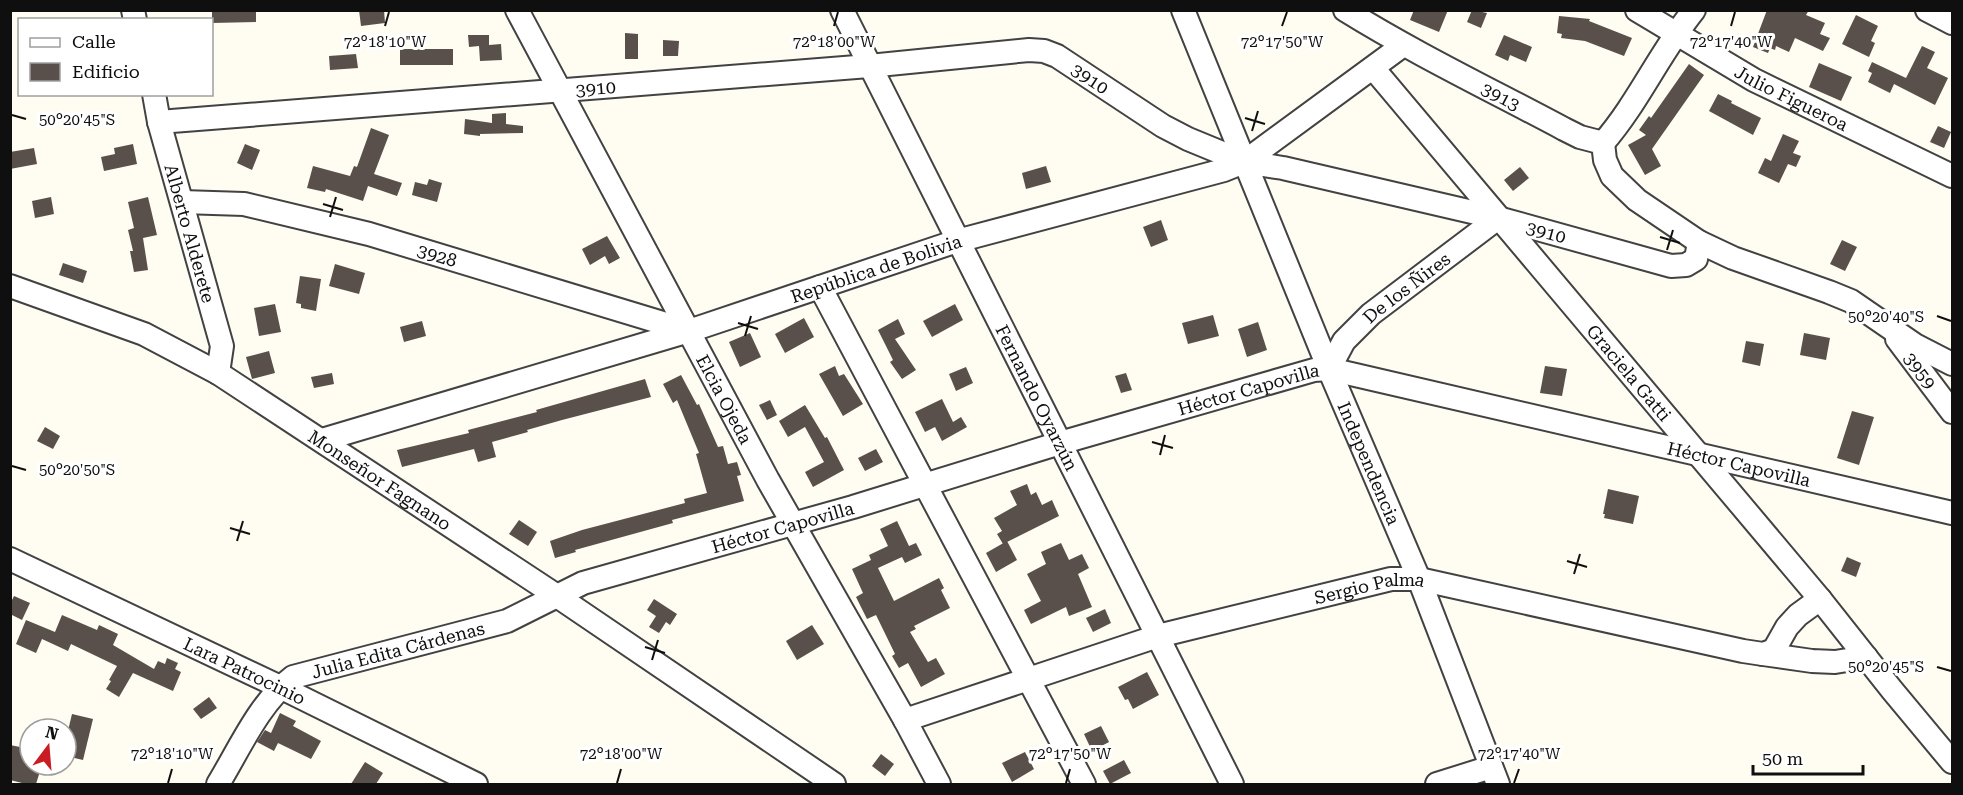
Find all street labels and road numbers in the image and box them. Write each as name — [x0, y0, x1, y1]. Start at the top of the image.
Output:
street label: 3910 — [1068, 58, 1113, 98]
street label: Julio Figueroa — [1731, 61, 1852, 135]
street label: 3910 — [575, 76, 617, 100]
street label: 3913 — [1478, 77, 1524, 115]
street label: Alberto Alderete — [161, 161, 220, 305]
street label: 3910 — [1524, 216, 1569, 247]
street label: República de Bolivia — [788, 230, 964, 307]
street label: 3928 — [415, 239, 460, 271]
street label: De los Ñires — [1358, 248, 1454, 327]
street label: Graciela Gatti — [1583, 320, 1676, 425]
street label: Fernando Oyarzún — [992, 321, 1083, 474]
street label: 3959 — [1900, 348, 1941, 393]
street label: Elcia Ojeda — [692, 351, 757, 447]
street label: Héctor Capovilla — [1175, 359, 1320, 419]
street label: Independencia — [1334, 398, 1405, 528]
street label: Monseñor Fagnano — [305, 425, 455, 534]
street label: Héctor Capovilla — [1665, 437, 1813, 491]
street label: Héctor Capovilla — [709, 497, 856, 557]
street label: Sergio Palma — [1312, 568, 1427, 608]
street label: Julia Edita Cárdenas — [309, 617, 487, 682]
street label: Lara Patrocinio — [181, 632, 309, 709]

